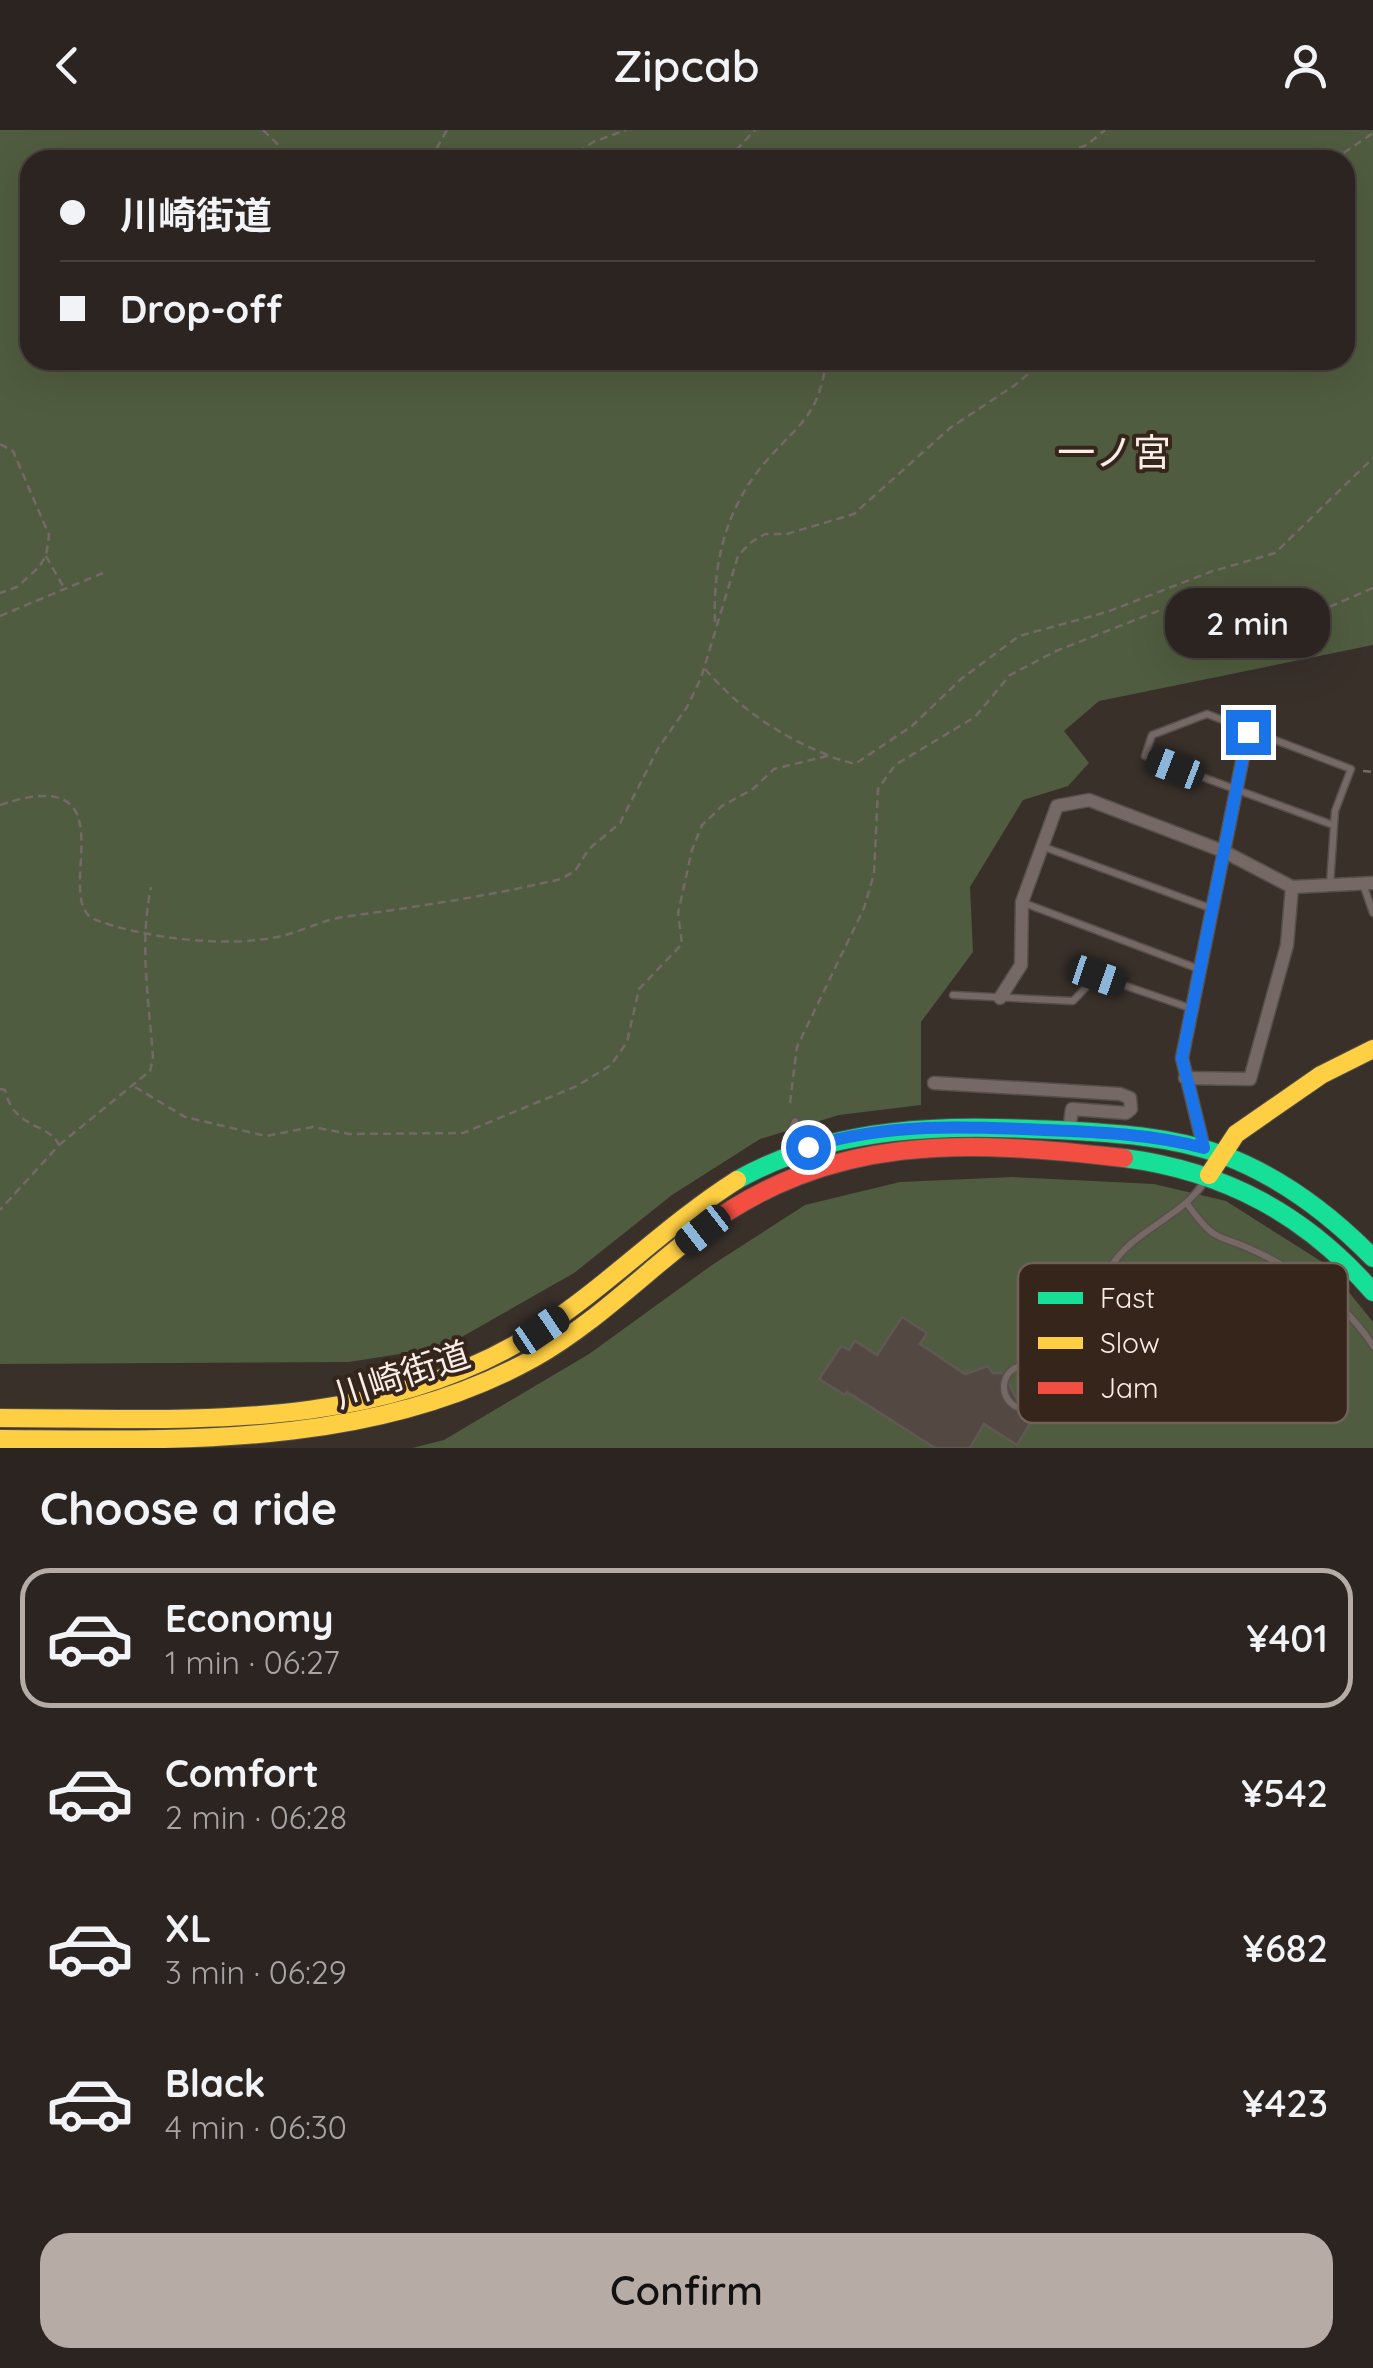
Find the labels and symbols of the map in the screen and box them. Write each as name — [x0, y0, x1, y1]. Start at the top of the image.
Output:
district label: 一ノ宮 — [1057, 428, 1171, 476]
callout: 2 min — [1166, 587, 1330, 657]
route end — [1226, 710, 1271, 755]
car — [1142, 743, 1208, 793]
car — [1064, 952, 1130, 1000]
route start — [786, 1125, 831, 1170]
car — [670, 1200, 736, 1260]
legend — [1018, 1263, 1348, 1423]
text: Fast — [1100, 1280, 1155, 1315]
car — [508, 1301, 574, 1359]
text: Slow — [1100, 1325, 1160, 1360]
street label: 川崎街道 — [329, 1331, 475, 1417]
text: Jam — [1100, 1370, 1159, 1405]

